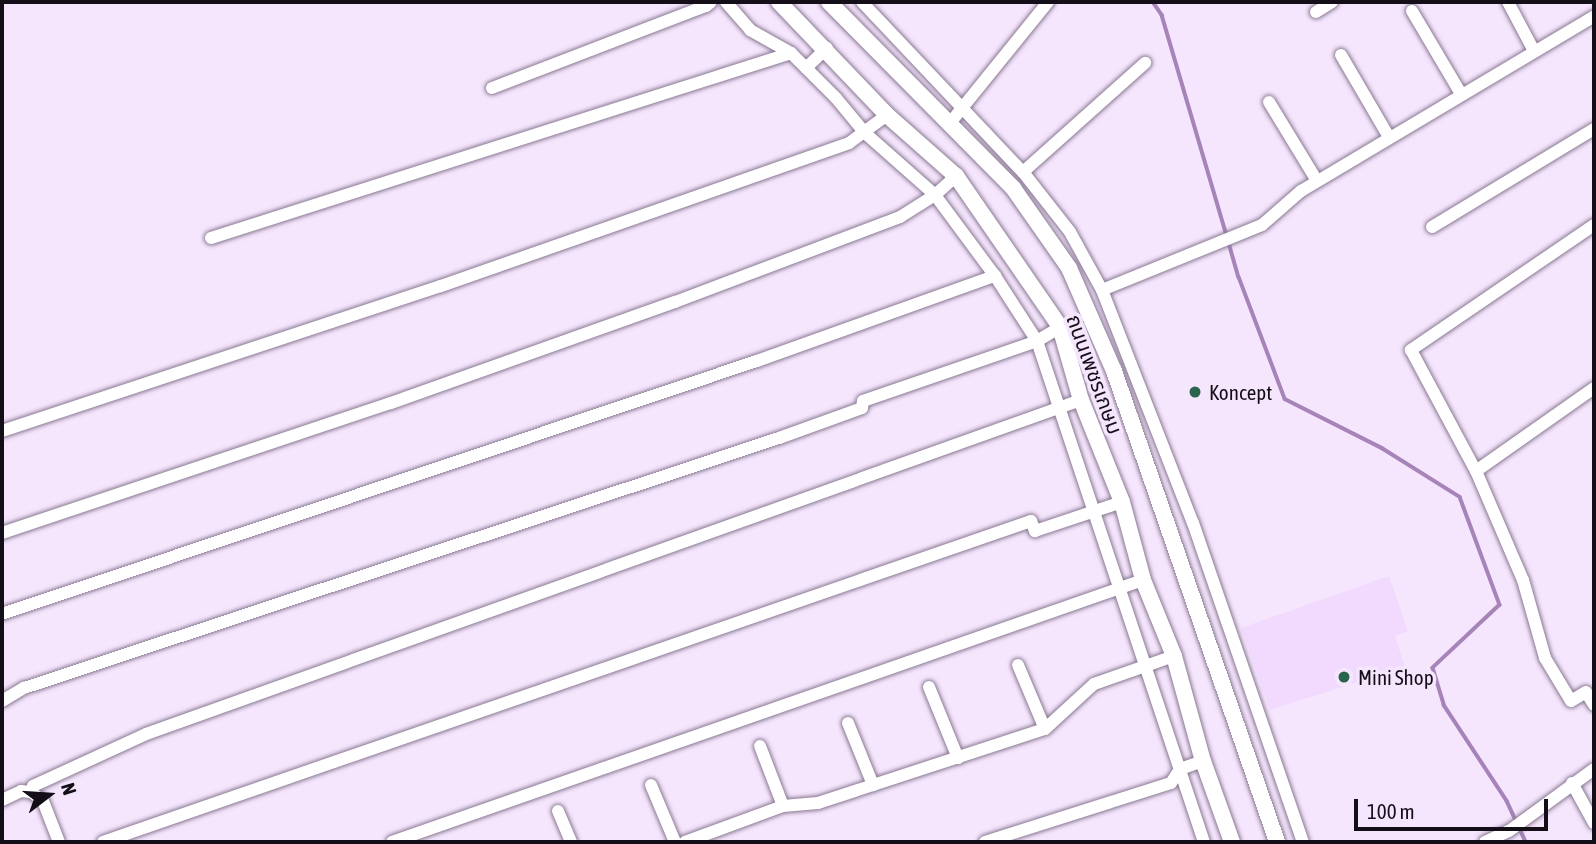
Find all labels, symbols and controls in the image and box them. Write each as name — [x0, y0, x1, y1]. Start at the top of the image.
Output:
street label: ถนนเพชรเกษม — [1062, 311, 1128, 437]
place label: Koncept — [1209, 379, 1272, 405]
marker: Koncept — [1187, 384, 1203, 400]
place label: Mini Shop — [1358, 664, 1434, 690]
marker: Mini Shop — [1336, 669, 1352, 685]
north arrow — [14, 760, 84, 830]
text: N — [57, 780, 81, 797]
scale bar — [1358, 784, 1552, 828]
text: 100 m — [1367, 799, 1415, 823]

